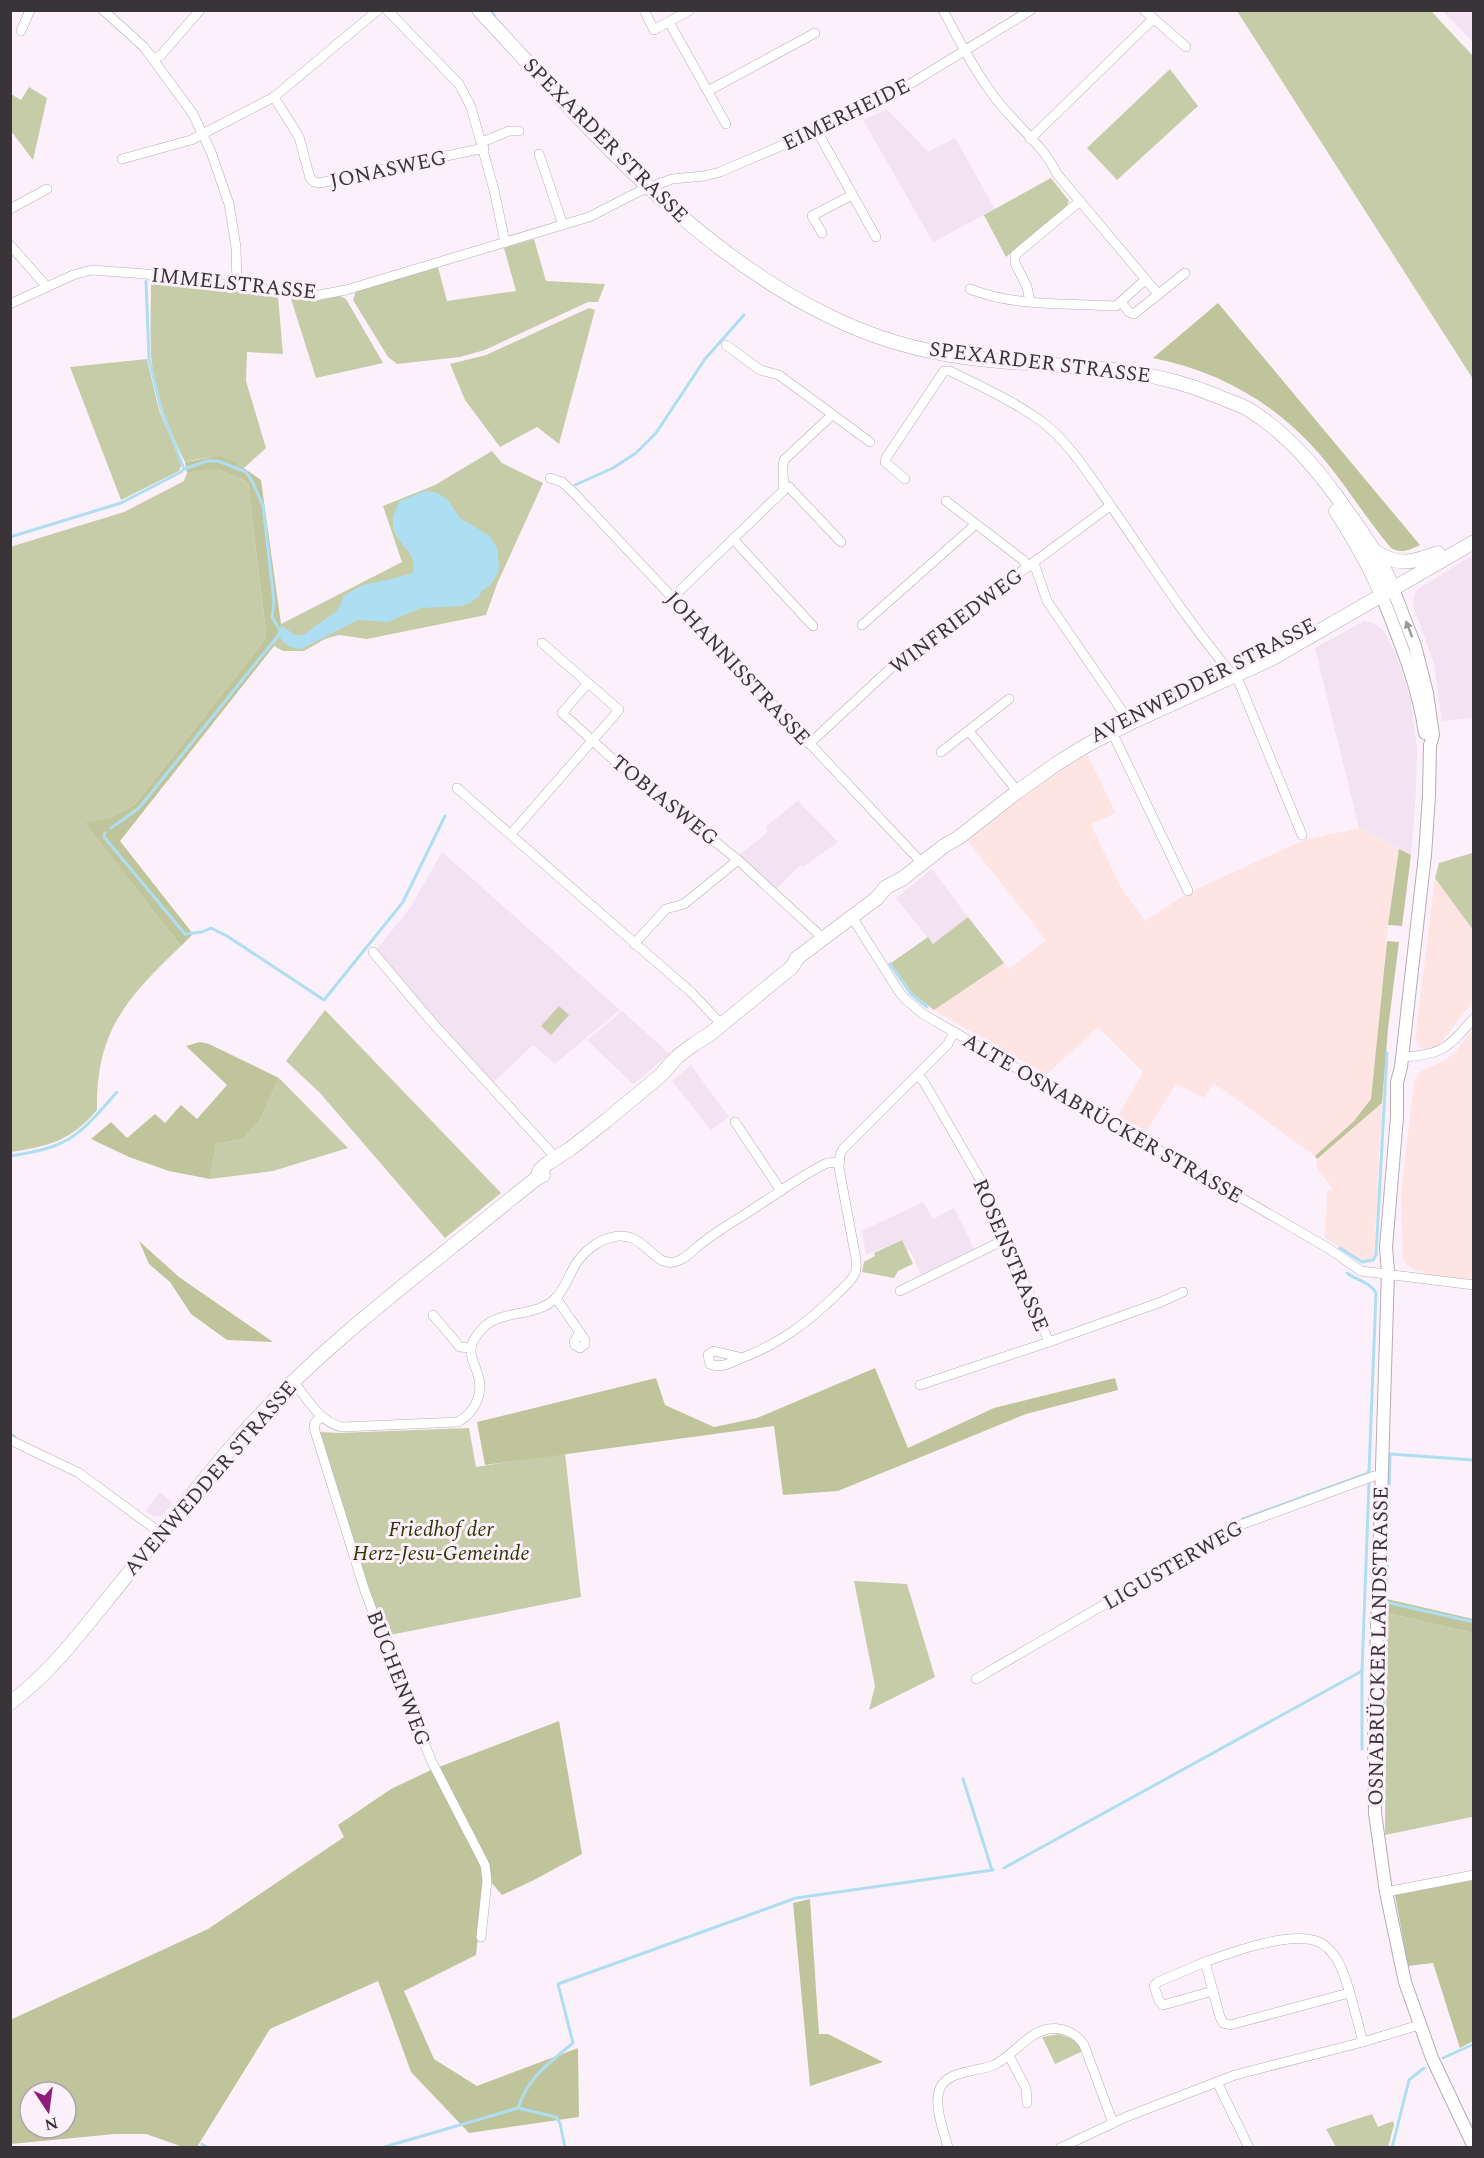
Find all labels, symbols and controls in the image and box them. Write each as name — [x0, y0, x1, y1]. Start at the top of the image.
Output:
street label: SPEXARDER STRASSE — [515, 51, 695, 231]
street label: EIMERHEIDE — [777, 70, 916, 160]
street label: JONASWEG — [327, 142, 450, 198]
street label: IMMELSTRASSE — [149, 259, 318, 309]
street label: SPEXARDER STRASSE — [927, 334, 1153, 392]
street label: WINFRIEDWEG — [883, 561, 1030, 683]
street label: JOHANNISSTRASSE — [657, 584, 818, 753]
street label: AVENWEDDER STRASSE — [1085, 610, 1322, 752]
one-way arrow — [1404, 620, 1414, 638]
street label: TOBIASWEG — [604, 747, 725, 854]
street label: ALTE OSNABRÜCKER STRASSE — [956, 1025, 1249, 1213]
street label: ROSENSTRASSE — [963, 1174, 1057, 1337]
street label: AVENWEDDER STRASSE — [117, 1374, 305, 1584]
street label: OSNABRÜCKER LANDSTRASSE — [1360, 1486, 1398, 1806]
street label: LIGUSTERWEG — [1097, 1513, 1250, 1619]
park label: Friedhof der Herz-Jesu-Gemeinde — [352, 1514, 530, 1570]
street label: BUCHENWEG — [357, 1606, 439, 1751]
north arrow — [18, 2080, 78, 2140]
text: N — [42, 2110, 60, 2137]

